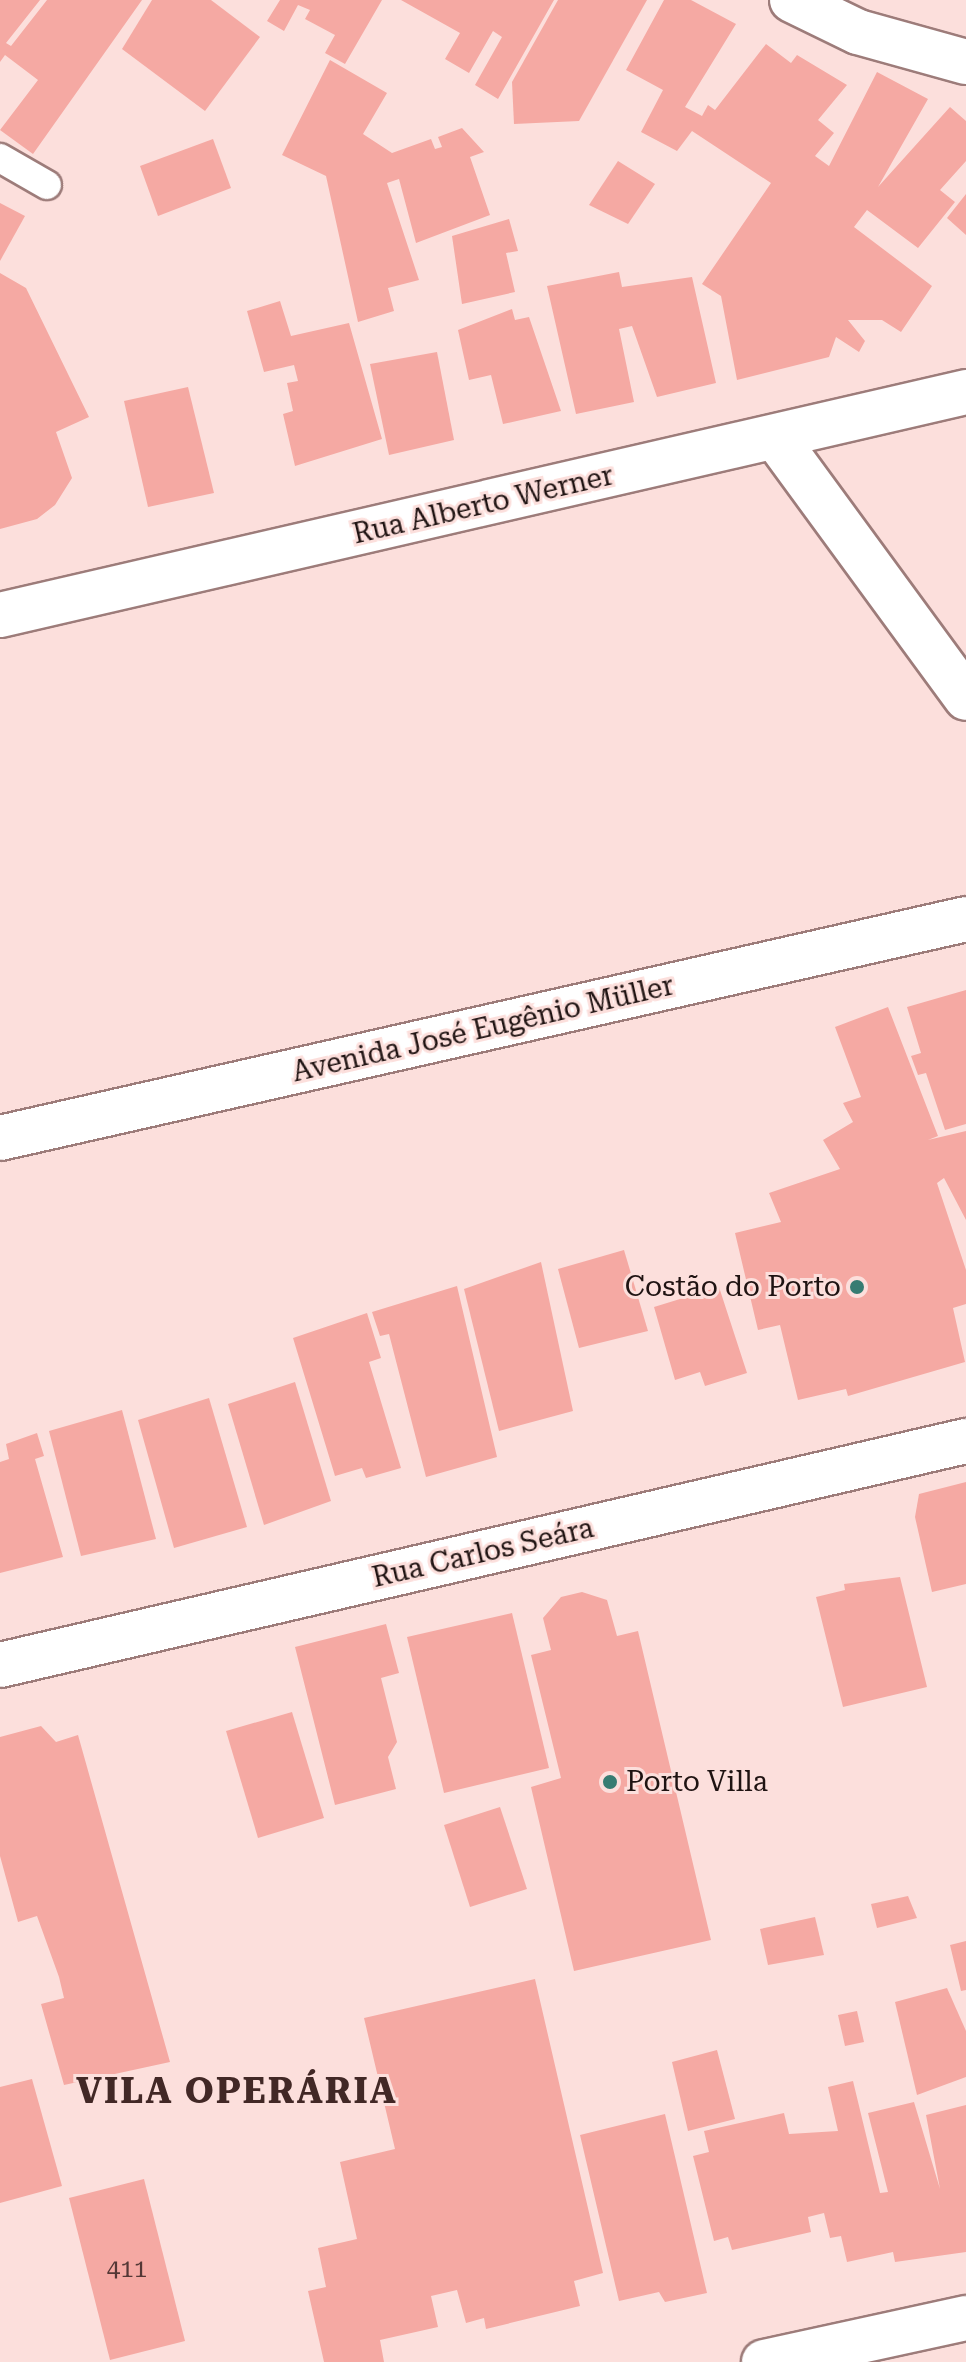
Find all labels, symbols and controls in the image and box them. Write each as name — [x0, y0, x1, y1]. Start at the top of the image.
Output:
street label: Rua Alberto Werner — [350, 459, 616, 551]
street label: Avenida José Eugênio Müller — [289, 969, 677, 1089]
place label: Costão do Porto — [625, 1270, 841, 1304]
marker: Costão do Porto — [848, 1278, 866, 1296]
street label: Rua Carlos Seára — [369, 1511, 597, 1595]
place label: Porto Villa — [626, 1765, 768, 1799]
marker: Porto Villa — [601, 1773, 619, 1791]
district label: VILA OPERÁRIA — [76, 2070, 398, 2114]
house number: 411 — [107, 2256, 147, 2284]

